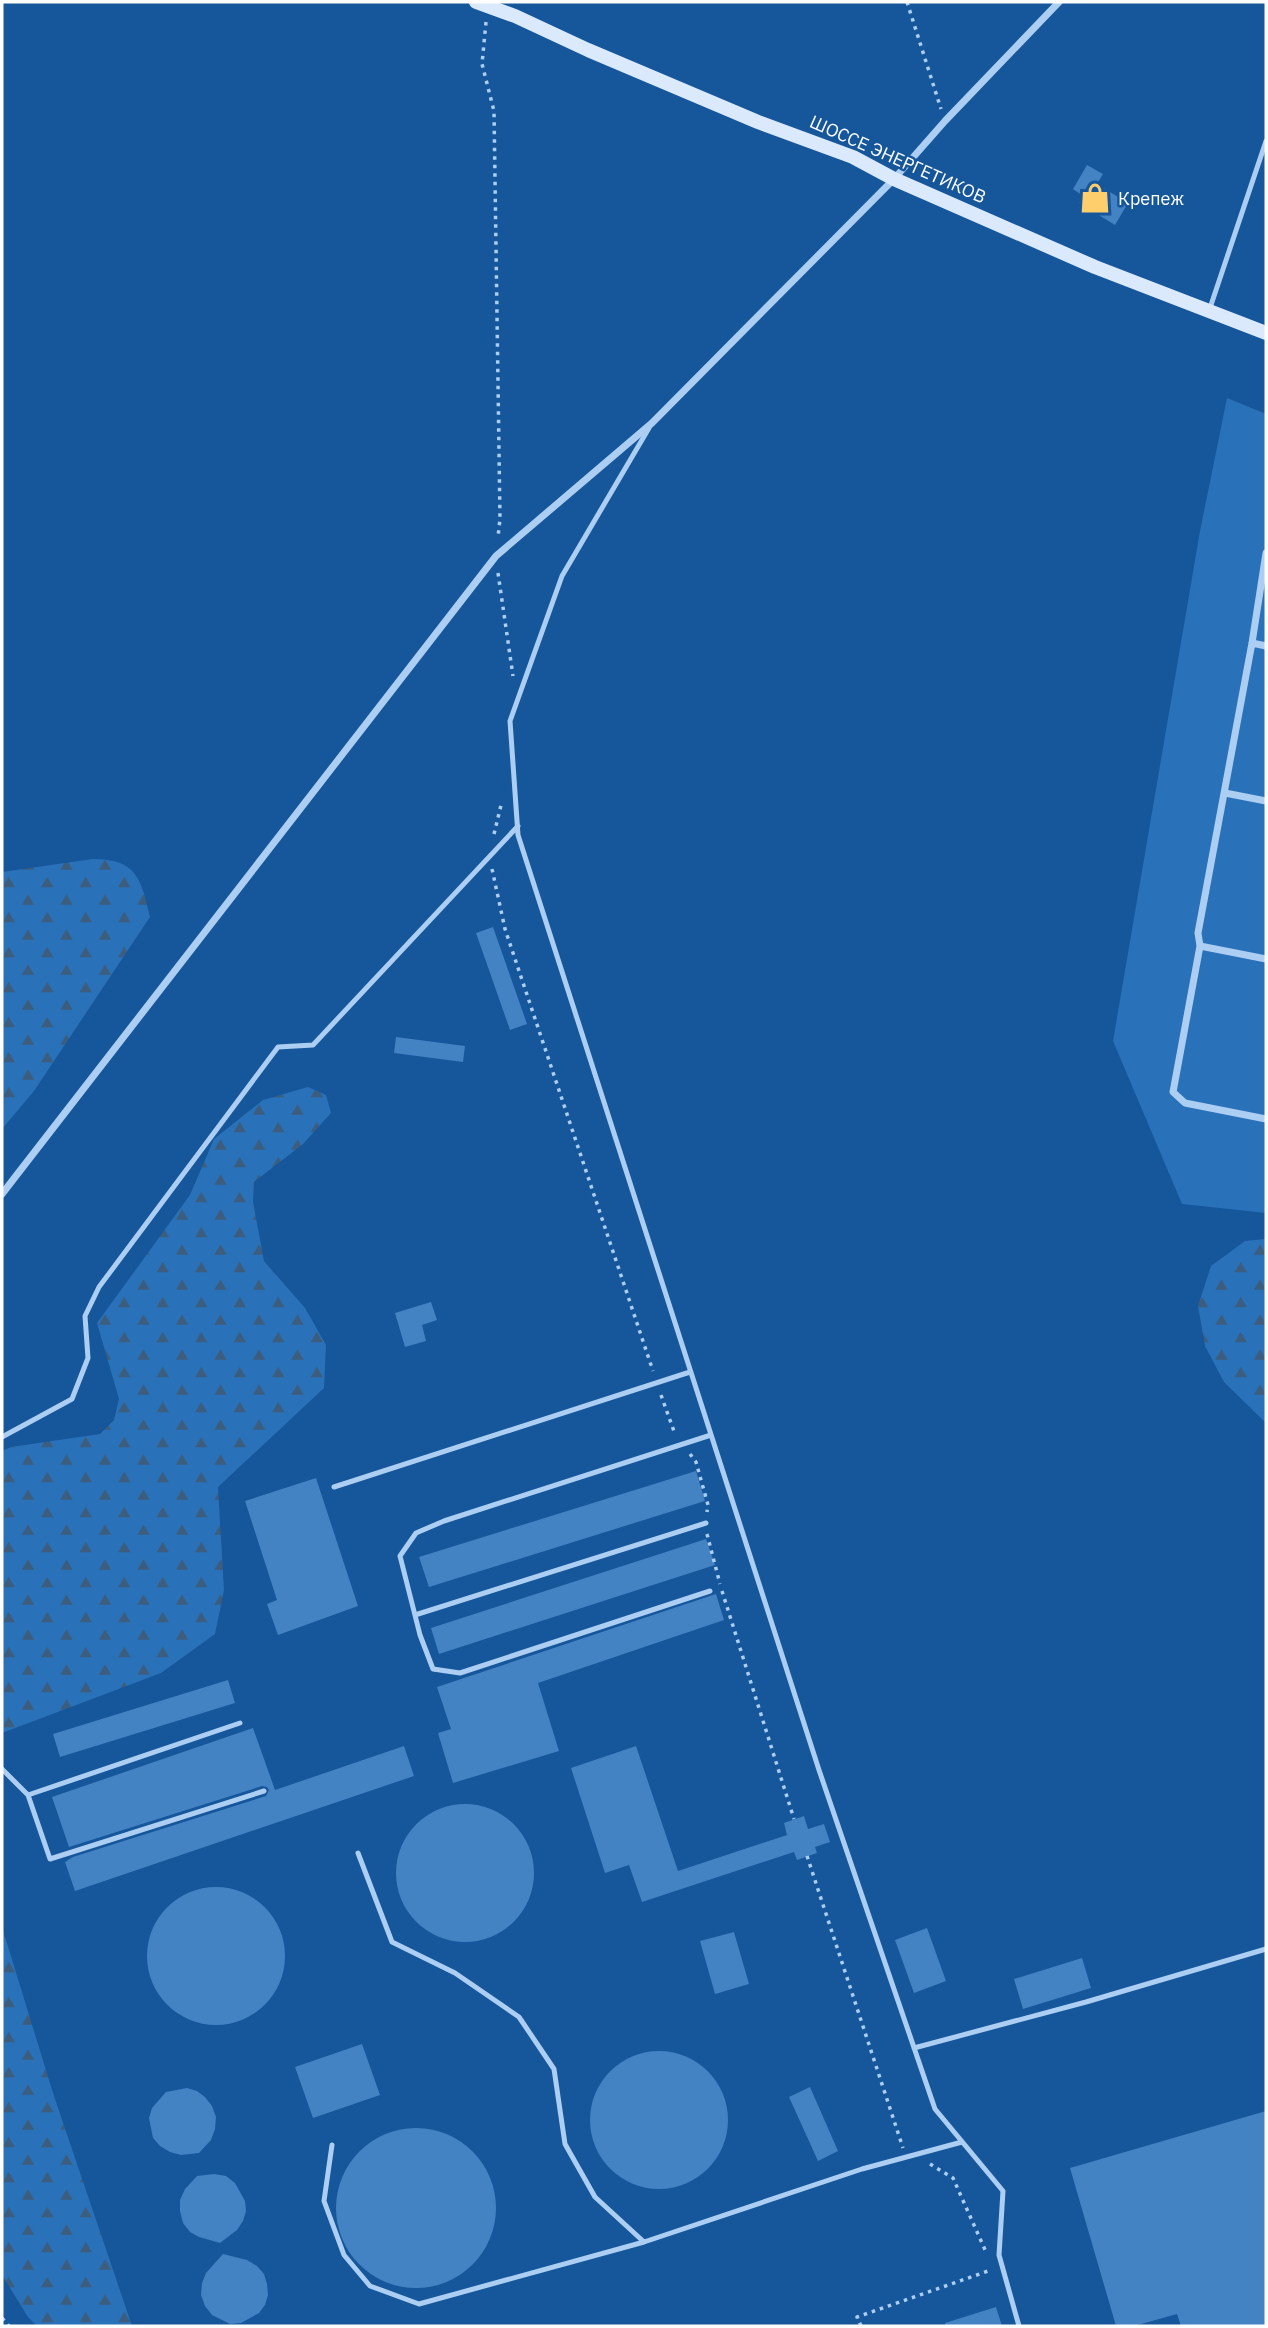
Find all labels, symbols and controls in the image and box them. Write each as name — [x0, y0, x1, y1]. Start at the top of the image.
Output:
street label: ШОССЕ ЭНЕРГЕТИКОВ — [806, 110, 990, 208]
shop icon: Крепеж — [1078, 181, 1112, 215]
place label: Крепеж — [1118, 187, 1184, 210]

